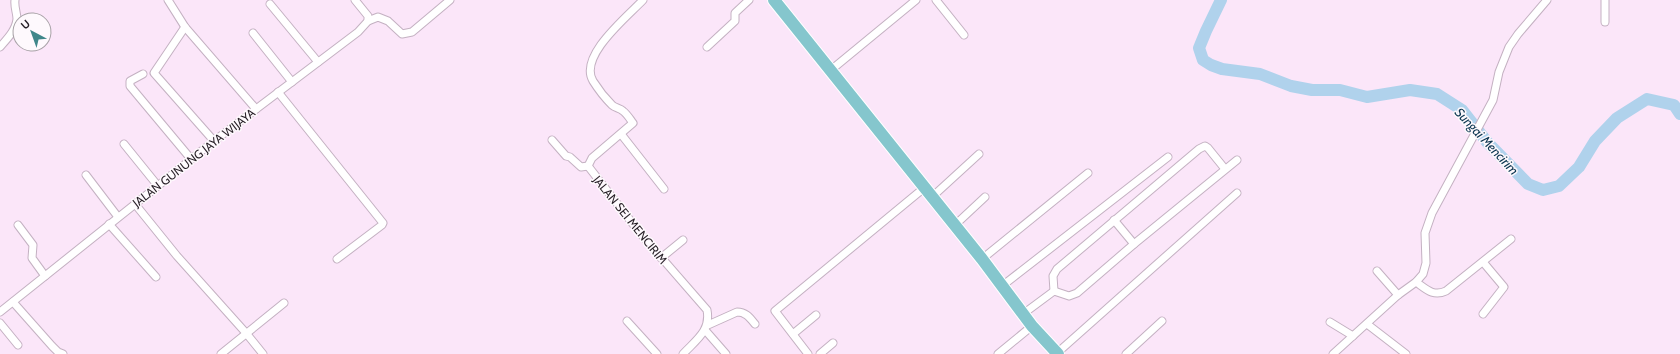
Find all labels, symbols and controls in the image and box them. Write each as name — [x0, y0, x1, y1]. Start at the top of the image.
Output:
north arrow — [12, 12, 52, 52]
text: U — [18, 17, 33, 32]
water label: Sungai Mencirim — [1452, 104, 1522, 178]
street label: JALAN GUNUNG JAYA WIJAYA — [129, 105, 258, 211]
street label: JALAN SEI MENCIRIM — [589, 172, 671, 267]

